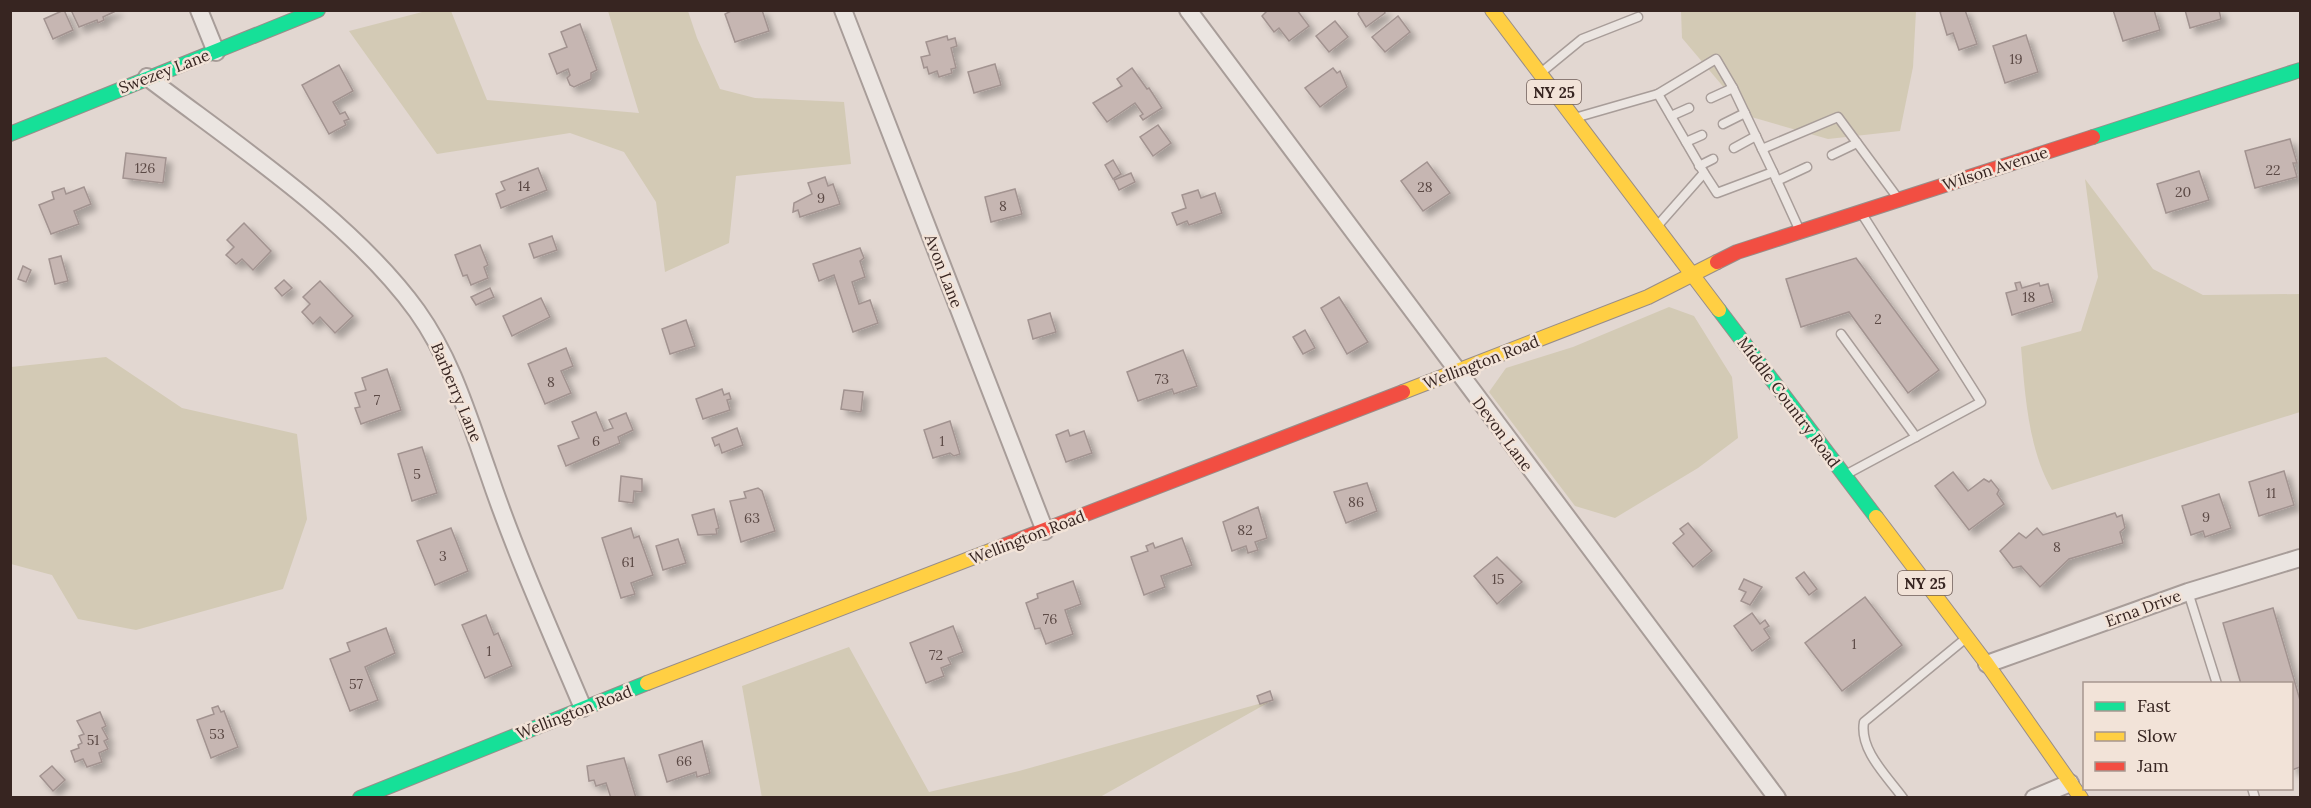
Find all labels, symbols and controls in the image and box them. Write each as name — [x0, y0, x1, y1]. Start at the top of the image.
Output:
street label: Swezey Lane — [116, 44, 213, 98]
house number: 19 — [2009, 50, 2023, 68]
road number: NY 25 — [1527, 80, 1581, 104]
street label: Wilson Avenue — [1940, 141, 2050, 194]
house number: 126 — [135, 159, 155, 177]
house number: 22 — [2265, 161, 2281, 179]
house number: 14 — [518, 177, 531, 195]
house number: 28 — [1417, 178, 1433, 196]
house number: 20 — [2175, 183, 2191, 201]
house number: 9 — [817, 189, 825, 207]
house number: 8 — [999, 197, 1007, 215]
street label: Avon Lane — [920, 230, 967, 311]
house number: 18 — [2023, 288, 2036, 306]
house number: 2 — [1874, 310, 1882, 328]
street label: Wellington Road — [1420, 331, 1542, 393]
street label: Middle Country Road — [1733, 333, 1845, 472]
street label: Barberry Lane — [427, 339, 487, 445]
house number: 73 — [1155, 370, 1169, 388]
house number: 8 — [547, 373, 555, 391]
house number: 7 — [374, 391, 381, 409]
street label: Devon Lane — [1469, 393, 1538, 475]
house number: 6 — [592, 432, 600, 450]
house number: 1 — [939, 432, 945, 450]
house number: 5 — [413, 465, 421, 483]
house number: 11 — [2266, 484, 2276, 502]
house number: 86 — [1348, 493, 1364, 511]
street label: Wellington Road — [966, 506, 1088, 568]
house number: 9 — [2202, 508, 2210, 526]
house number: 63 — [744, 509, 760, 527]
house number: 82 — [1237, 521, 1253, 539]
house number: 8 — [2053, 538, 2061, 556]
house number: 3 — [439, 547, 447, 565]
house number: 61 — [621, 553, 635, 571]
house number: 15 — [1492, 570, 1504, 588]
road number: NY 25 — [1898, 571, 1952, 595]
street label: Erna Drive — [2102, 585, 2184, 631]
house number: 76 — [1043, 610, 1057, 628]
house number: 1 — [1851, 635, 1857, 653]
house number: 1 — [486, 642, 492, 660]
house number: 72 — [929, 646, 943, 664]
house number: 57 — [349, 675, 364, 693]
street label: Wellington Road — [513, 681, 635, 743]
legend — [2083, 682, 2293, 790]
text: Fast — [2137, 694, 2171, 717]
text: Slow — [2137, 724, 2177, 747]
house number: 53 — [209, 725, 225, 743]
house number: 51 — [87, 731, 99, 749]
house number: 66 — [676, 752, 692, 770]
text: Jam — [2136, 754, 2169, 777]

